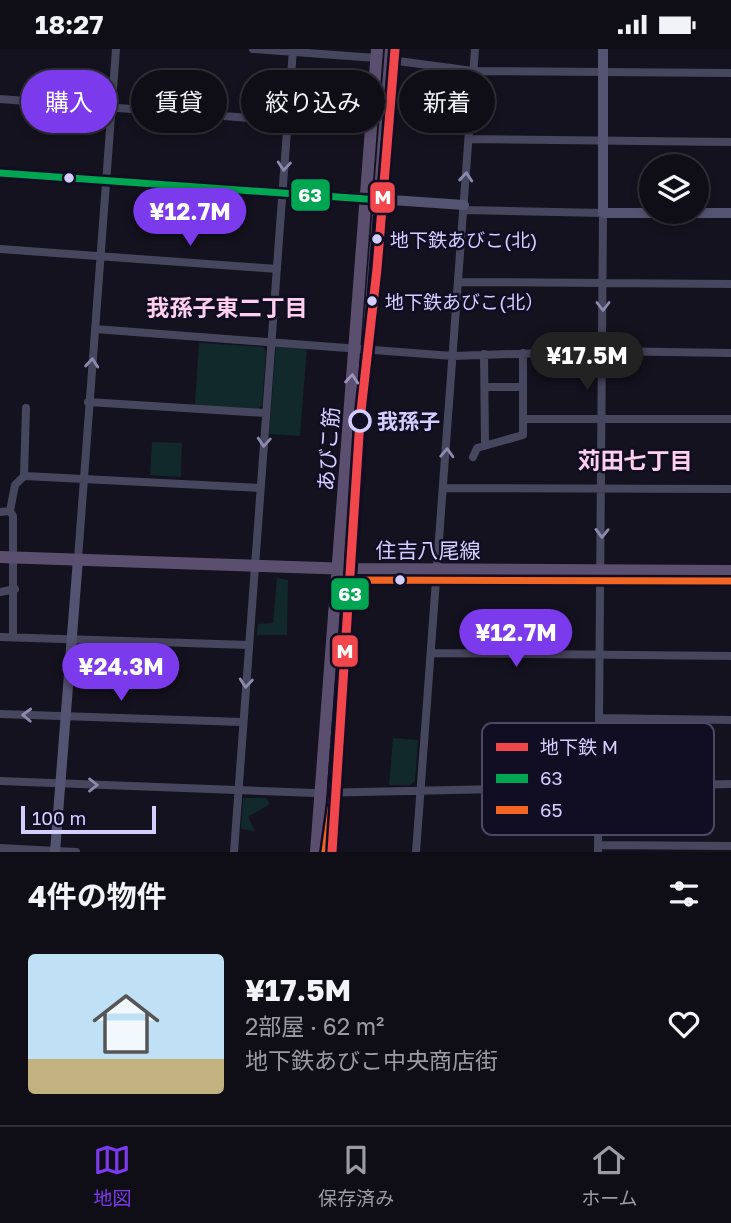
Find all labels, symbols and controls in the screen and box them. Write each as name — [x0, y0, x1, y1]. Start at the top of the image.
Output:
text: 18:27 — [35, 9, 103, 40]
chip: 購入 — [21, 70, 117, 133]
chip: 賃貸 — [131, 70, 227, 133]
chip: 絞り込み — [241, 70, 385, 133]
chip: 新着 — [399, 70, 495, 133]
map controls — [639, 154, 709, 224]
button: layers — [639, 154, 709, 224]
one-way arrow — [277, 161, 292, 172]
unlabelled marker — [62, 171, 76, 185]
one-way arrow — [458, 172, 473, 183]
line badge: 63 — [290, 178, 331, 212]
line badge: M — [369, 181, 396, 214]
text: 63 — [298, 183, 322, 206]
text: M — [375, 185, 391, 208]
pin: ¥12.7M — [133, 189, 247, 248]
text: ¥12.7M — [149, 197, 231, 225]
place label: 地下鉄あびこ(北) — [390, 228, 537, 251]
marker: 地下鉄あびこ(北) — [370, 232, 384, 246]
place label: 地下鉄あびこ(北） — [385, 290, 544, 313]
district label: 我孫子東二丁目 — [147, 293, 308, 321]
marker: 地下鉄あびこ(北） — [365, 294, 379, 308]
one-way arrow — [595, 301, 611, 312]
pin: ¥17.5M — [530, 333, 644, 392]
text: ¥17.5M — [546, 341, 628, 369]
one-way arrow — [84, 357, 99, 368]
one-way arrow — [344, 373, 359, 384]
street label: あびこ筋 — [312, 406, 344, 492]
place label: 我孫子 — [377, 408, 440, 434]
marker: 我孫子 — [349, 410, 371, 432]
one-way arrow — [256, 436, 271, 447]
district label: 苅田七丁目 — [578, 446, 693, 474]
one-way arrow — [439, 447, 454, 458]
one-way arrow — [594, 529, 610, 539]
street label: 住吉八尾線 — [376, 537, 481, 563]
unlabelled marker — [393, 573, 407, 587]
line badge: 63 — [330, 577, 370, 611]
text: 63 — [338, 582, 362, 605]
pin: ¥12.7M — [459, 609, 573, 669]
text: ¥12.7M — [475, 618, 557, 646]
line badge: M — [331, 634, 359, 668]
text: M — [337, 639, 353, 662]
pin: ¥24.3M — [64, 643, 178, 703]
text: ¥24.3M — [78, 652, 164, 680]
one-way arrow — [238, 677, 253, 689]
one-way arrow — [21, 707, 32, 722]
legend — [482, 723, 714, 835]
text: 地下鉄 M — [540, 735, 618, 758]
text: 63 — [540, 766, 563, 789]
one-way arrow — [88, 777, 98, 793]
text: 65 — [540, 798, 563, 821]
scale bar — [21, 803, 156, 835]
text: 100 m — [32, 806, 86, 829]
icon: filters — [665, 875, 703, 913]
text: 4件の物件 — [28, 878, 167, 914]
text: ¥17.5M — [245, 972, 351, 1008]
icon: home — [84, 982, 168, 1066]
icon: heart — [665, 1005, 703, 1043]
text: 2部屋 · 62 m² — [245, 1012, 384, 1040]
text: 地下鉄あびこ中央商店街 — [245, 1046, 498, 1074]
tab: 地図 — [93, 1141, 131, 1210]
tab: 保存済み — [318, 1141, 394, 1210]
tab: ホーム — [581, 1141, 638, 1210]

